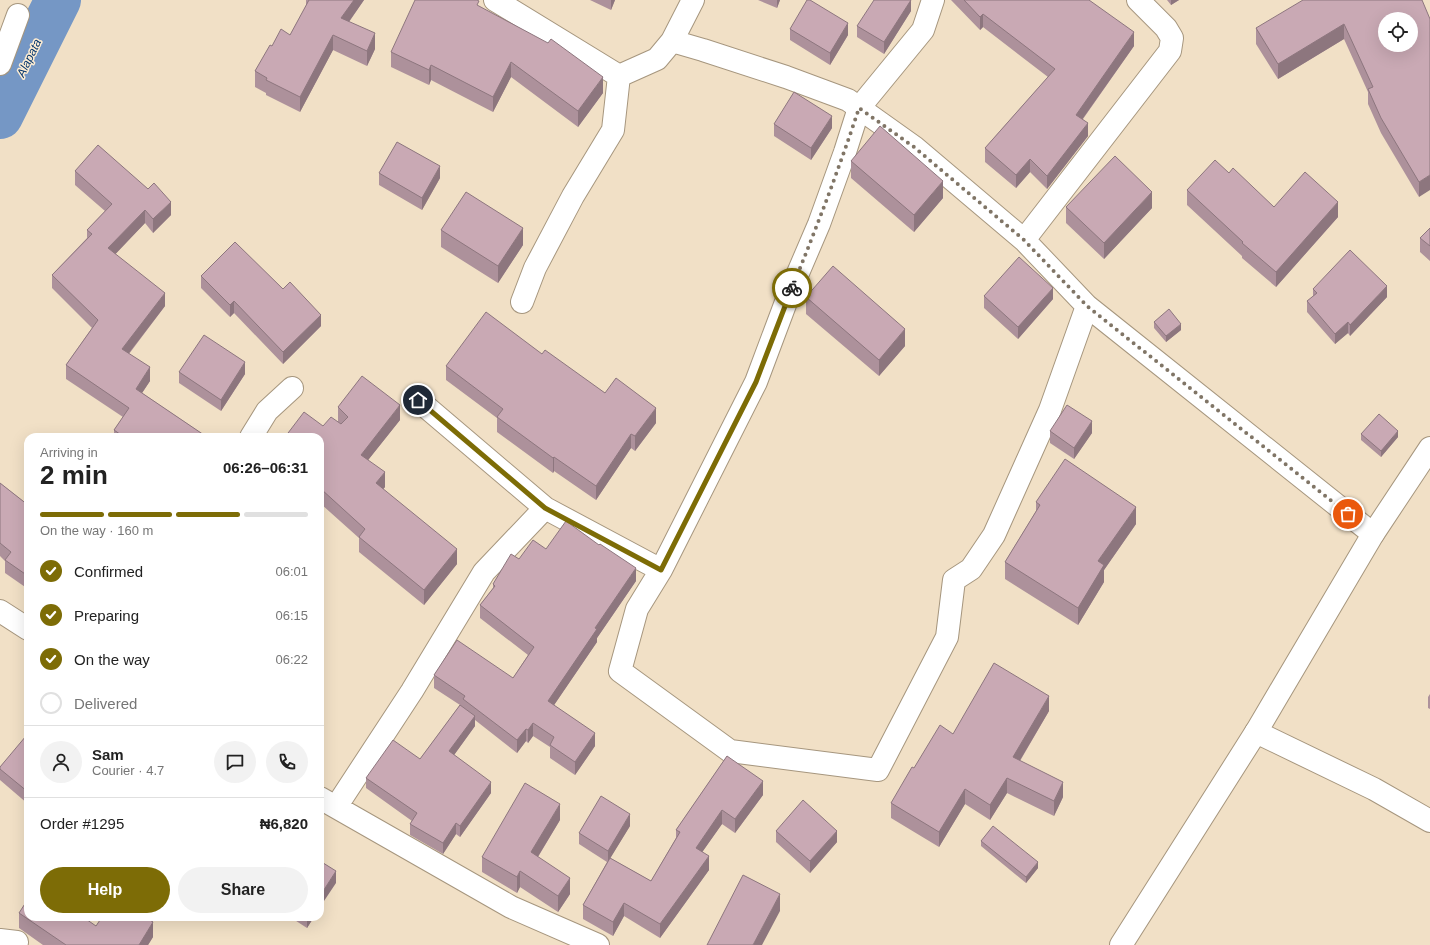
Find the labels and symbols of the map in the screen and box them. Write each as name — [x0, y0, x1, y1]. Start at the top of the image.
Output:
water label: Alapata — [13, 36, 44, 80]
courier — [772, 268, 812, 308]
pin — [401, 383, 435, 417]
pin — [1331, 497, 1365, 531]

